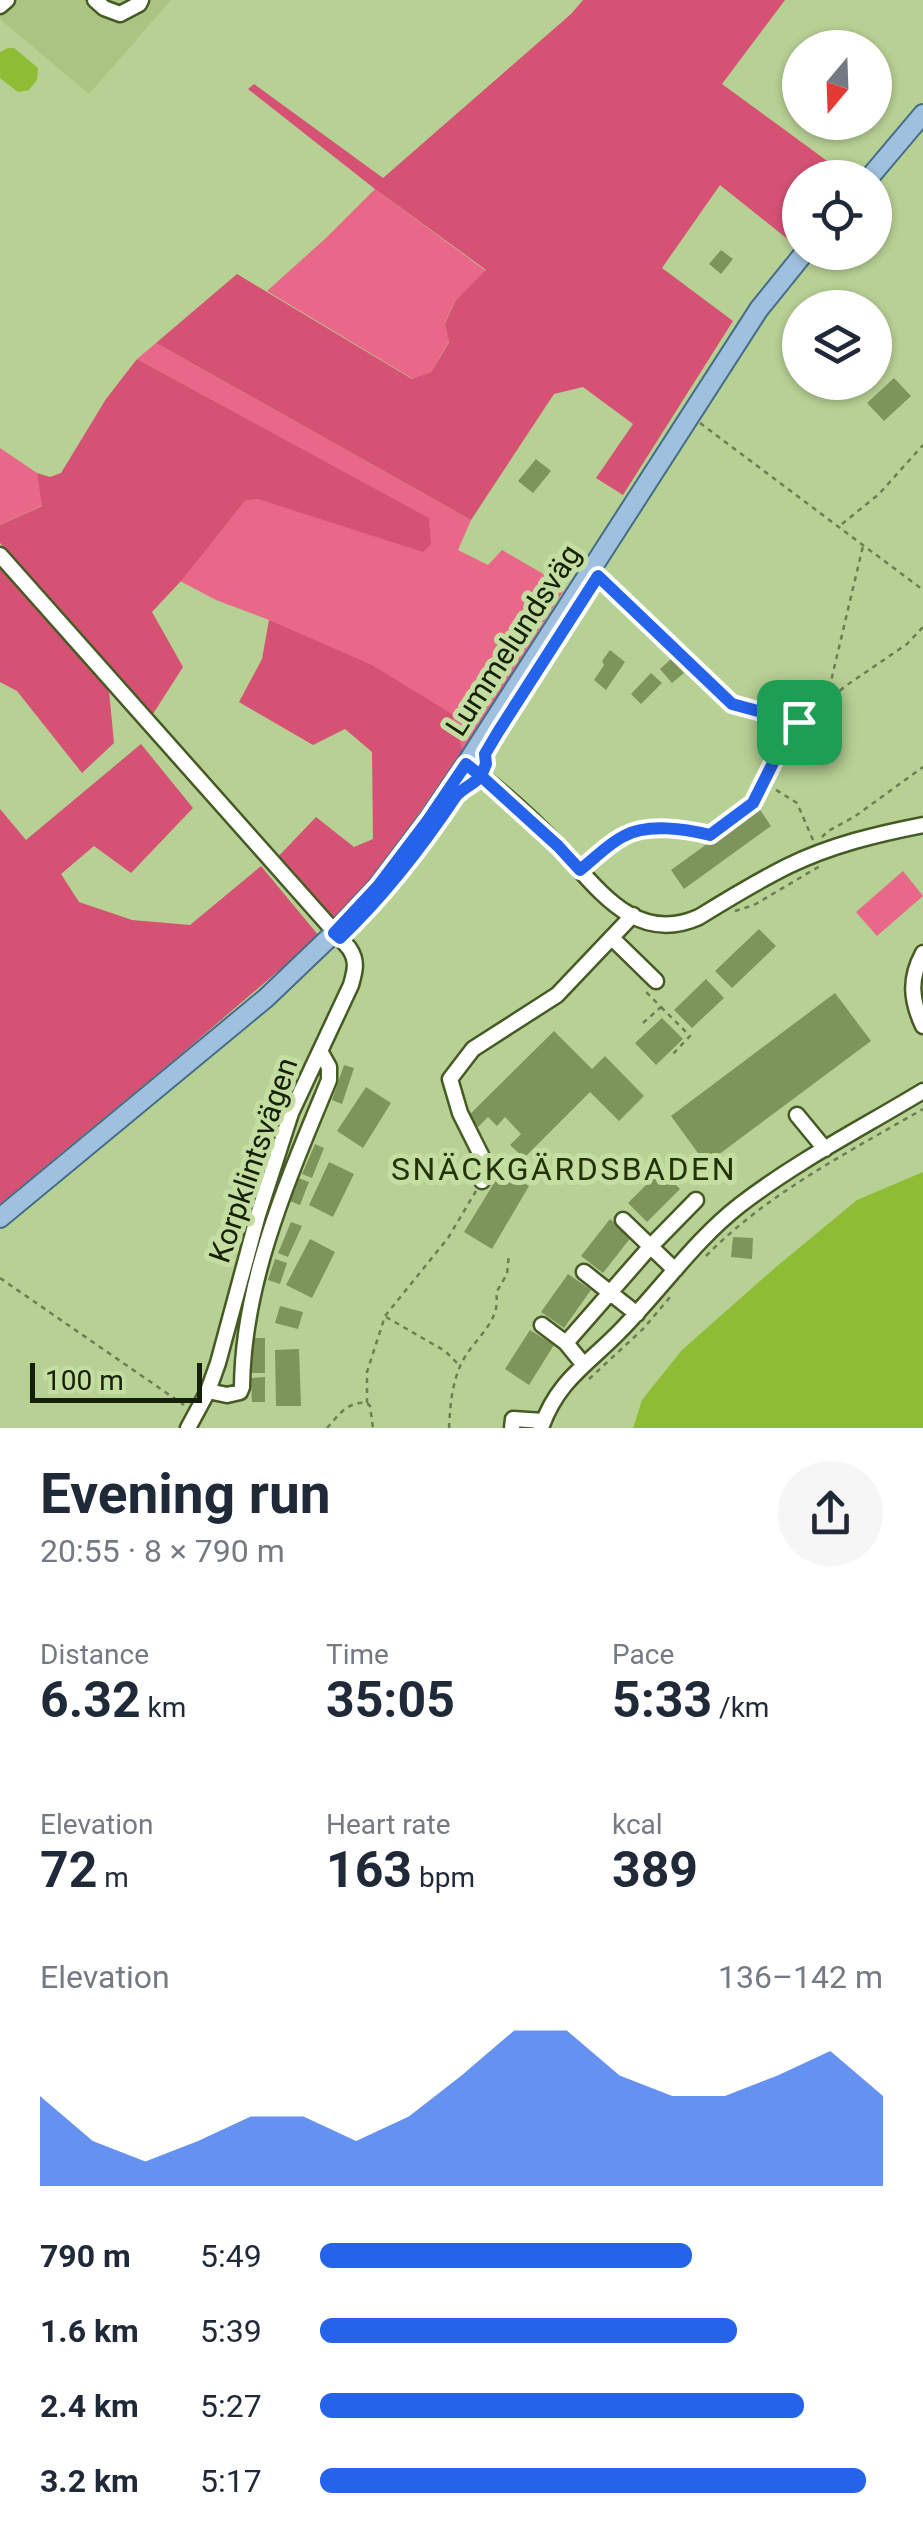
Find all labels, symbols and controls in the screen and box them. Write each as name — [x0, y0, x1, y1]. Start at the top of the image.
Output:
north arrow — [782, 30, 892, 140]
map controls — [782, 30, 892, 400]
button: locate — [782, 160, 892, 270]
button: layers — [782, 290, 892, 400]
street label: Lummelundsväg — [438, 538, 588, 742]
pin — [757, 680, 842, 765]
icon: arrive — [772, 695, 827, 750]
street label: Korpklintsvägen — [202, 1053, 304, 1267]
district label: SNÄCKGÄRDSBADEN — [391, 1150, 737, 1188]
scale bar — [30, 1358, 202, 1402]
text: 100 m — [45, 1364, 124, 1397]
button: share — [778, 1461, 883, 1566]
text: Evening run — [40, 1462, 331, 1526]
text: 20:55 · 8 × 790 m — [40, 1532, 285, 1570]
text: Distance — [40, 1638, 149, 1671]
text: Time — [326, 1638, 389, 1671]
text: Pace — [612, 1638, 674, 1671]
text: 6.32 — [40, 1671, 141, 1729]
text: 35:05 — [326, 1671, 455, 1729]
text: 5:33 — [612, 1671, 712, 1729]
text: km — [141, 1691, 186, 1724]
text: /km — [712, 1691, 769, 1724]
text: Elevation — [40, 1808, 153, 1841]
text: Heart rate — [326, 1808, 451, 1841]
text: kcal — [612, 1808, 663, 1841]
text: 72 — [40, 1841, 97, 1899]
text: 163 — [326, 1841, 412, 1899]
text: 389 — [612, 1841, 698, 1899]
text: m — [97, 1861, 129, 1894]
text: bpm — [412, 1861, 475, 1894]
text: Elevation — [40, 1958, 170, 1996]
text: 136–142 m — [718, 1958, 883, 1996]
text: 790 m — [40, 2237, 131, 2275]
text: 5:49 — [200, 2237, 262, 2275]
text: 1.6 km — [40, 2312, 139, 2350]
text: 5:39 — [200, 2312, 262, 2350]
text: 2.4 km — [40, 2387, 139, 2425]
text: 5:27 — [200, 2387, 262, 2425]
text: 3.2 km — [40, 2462, 139, 2500]
text: 5:17 — [200, 2462, 262, 2500]

